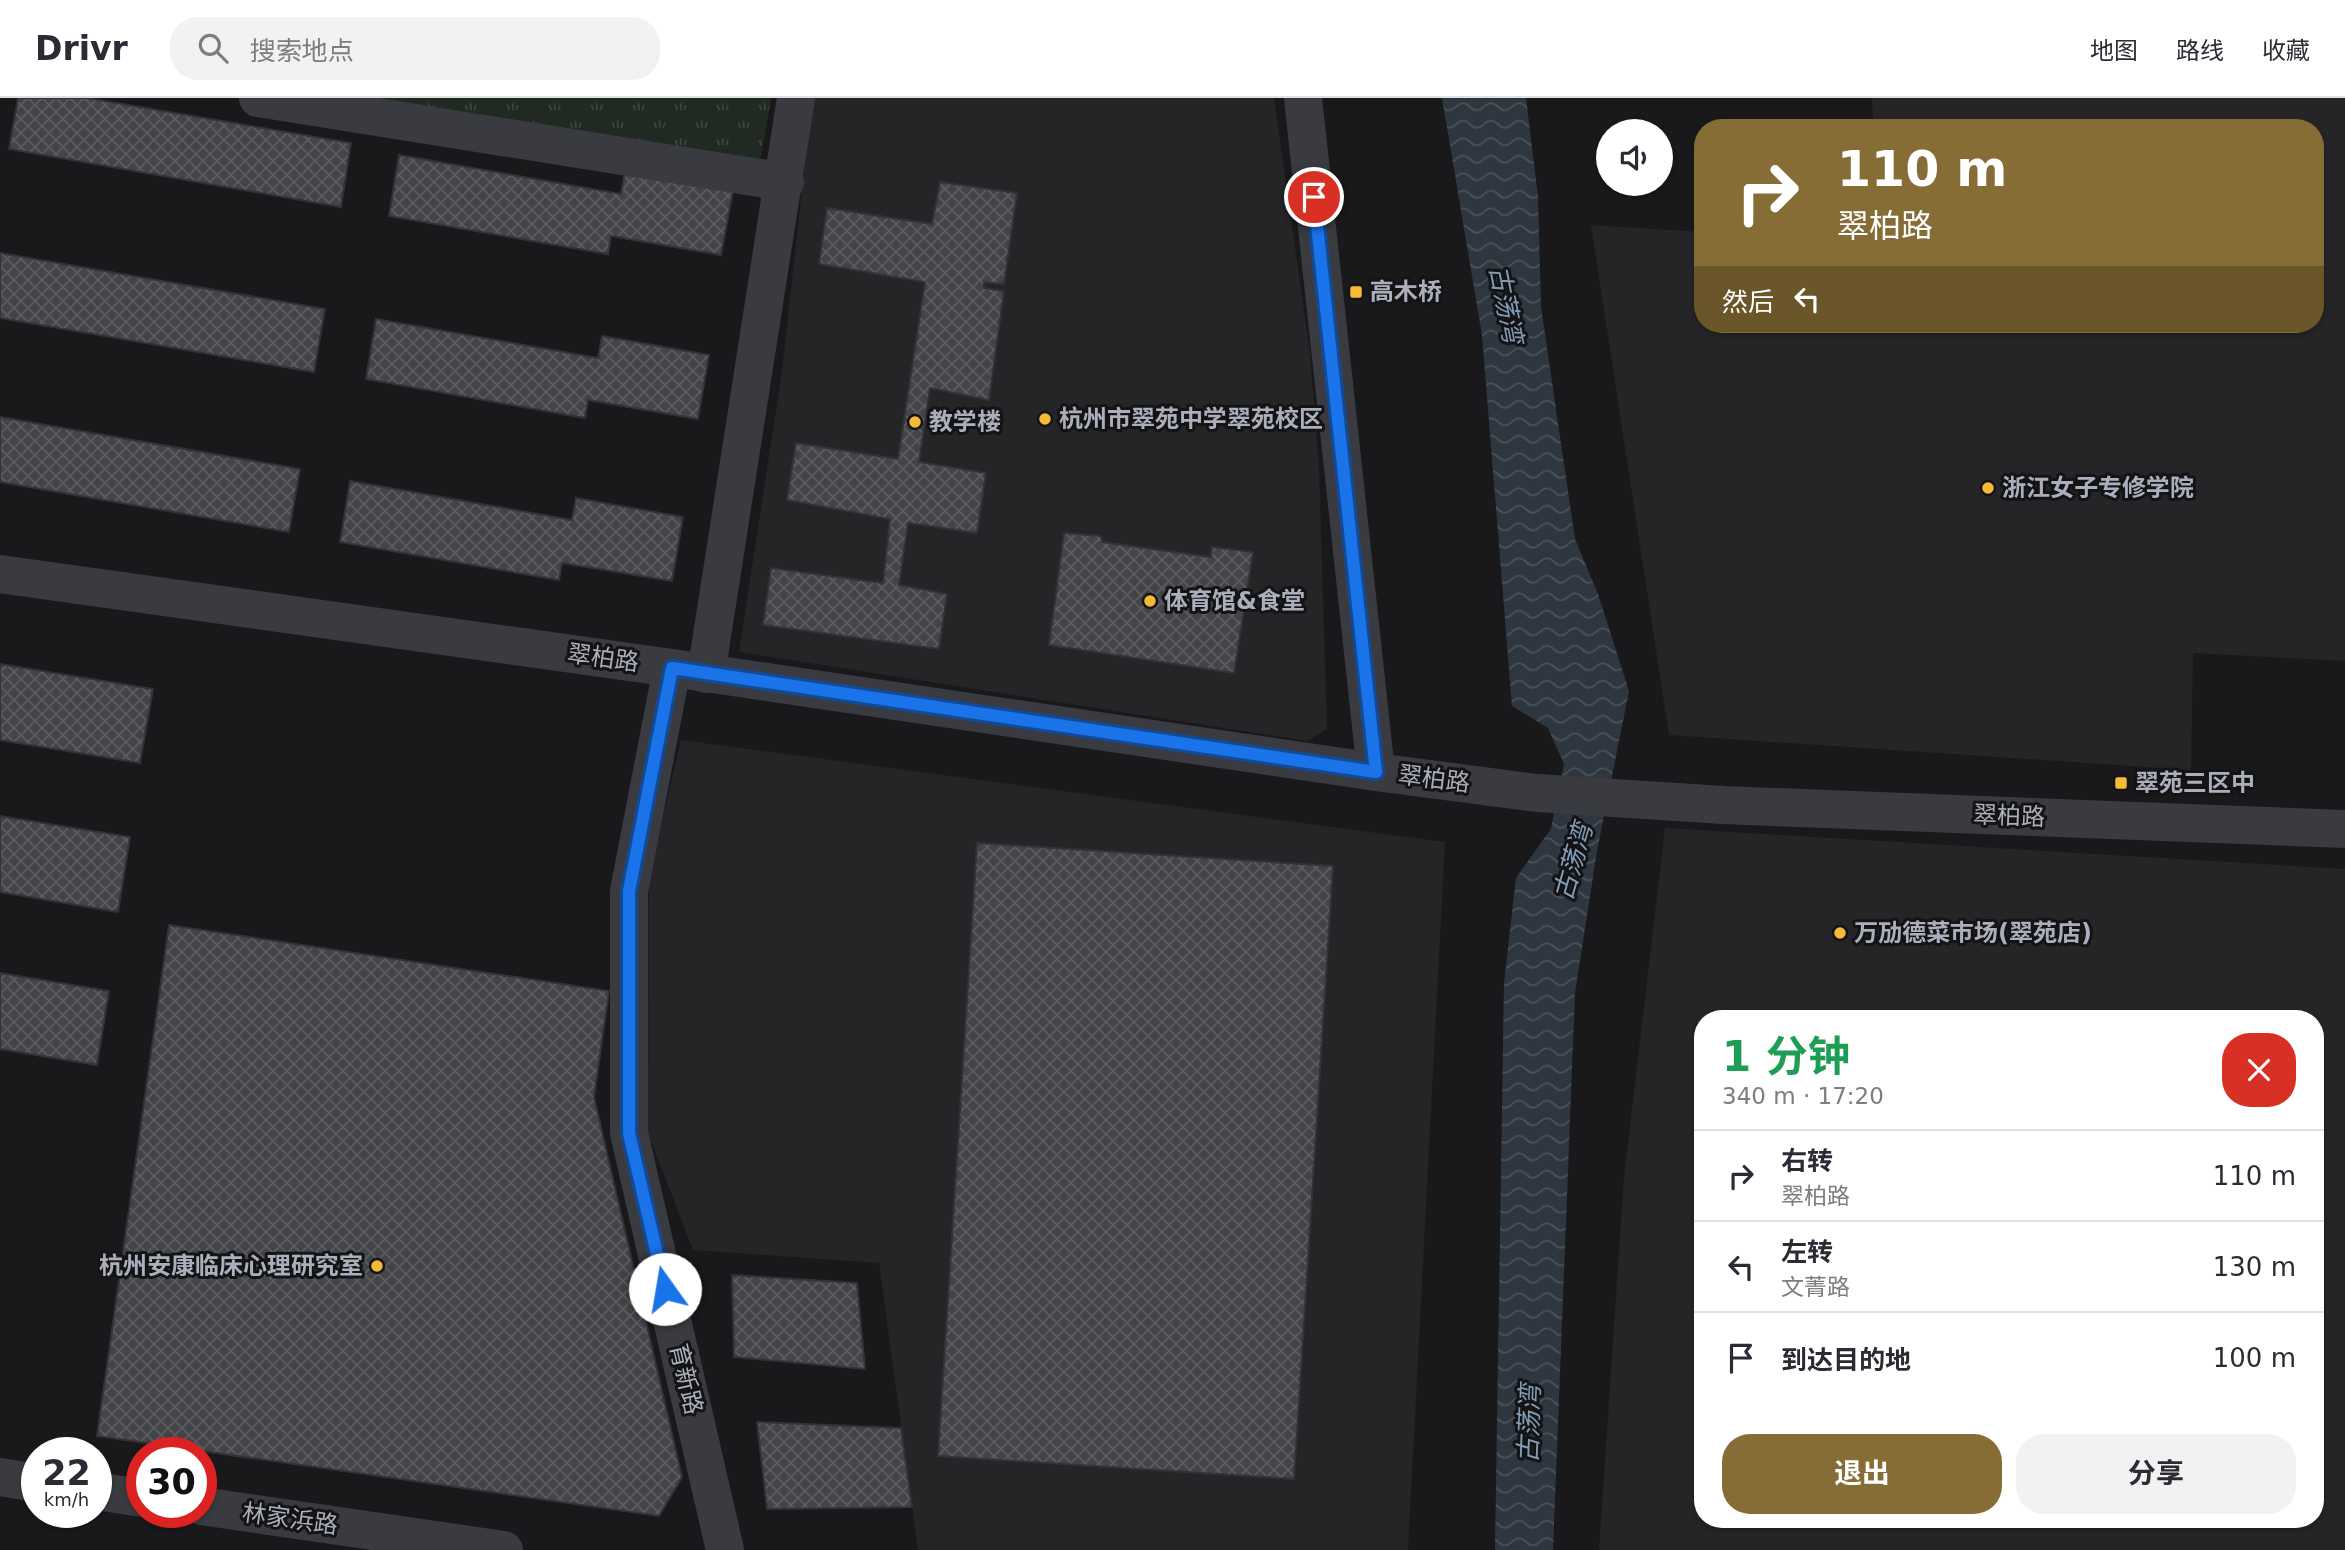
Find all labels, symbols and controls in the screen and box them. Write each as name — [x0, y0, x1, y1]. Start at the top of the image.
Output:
search box — [170, 17, 660, 80]
text: Drivr — [35, 29, 128, 68]
icon: search — [194, 29, 232, 67]
text: 搜索地点 — [250, 36, 354, 66]
text: 地图 — [2090, 37, 2138, 65]
text: 路线 — [2176, 37, 2224, 65]
text: 收藏 — [2262, 37, 2310, 65]
map controls — [1596, 119, 1673, 196]
button: sound — [1596, 119, 1673, 196]
text: 110 m — [1837, 141, 2007, 198]
icon: right — [1722, 147, 1813, 238]
pin — [1284, 167, 1344, 227]
icon: arrive — [1295, 178, 1333, 216]
text: 翠柏路 — [1837, 207, 1933, 245]
water label: 古荡湾 — [1484, 263, 1529, 349]
place label: 高木桥 — [1370, 278, 1442, 306]
icon: left — [1788, 280, 1826, 318]
marker: 高木桥 — [1348, 284, 1364, 300]
text: 然后 — [1722, 287, 1774, 317]
place label: 杭州市翠苑中学翠苑校区 — [1059, 405, 1323, 433]
place label: 教学楼 — [929, 408, 1001, 436]
marker: 杭州市翠苑中学翠苑校区 — [1037, 411, 1053, 427]
marker: 教学楼 — [907, 414, 923, 430]
place label: 浙江女子专修学院 — [2002, 474, 2194, 502]
marker: 浙江女子专修学院 — [1980, 480, 1996, 496]
place label: 体育馆&食堂 — [1164, 587, 1305, 615]
marker: 体育馆&食堂 — [1142, 593, 1158, 609]
street label: 翠柏路 — [565, 639, 641, 677]
street label: 翠柏路 — [1397, 761, 1471, 797]
place label: 翠苑三区中 — [2135, 769, 2255, 797]
marker: 翠苑三区中 — [2113, 775, 2129, 791]
street label: 翠柏路 — [1973, 801, 2045, 831]
water label: 古荡湾 — [1548, 817, 1599, 904]
place label: 万劢德菜巿场(翠苑店) — [1854, 919, 2092, 947]
marker: 万劢德菜巿场(翠苑店) — [1832, 925, 1848, 941]
text: 1 分钟 — [1722, 1032, 1850, 1081]
button: close — [2222, 1033, 2296, 1107]
text: 340 m · 17:20 — [1722, 1083, 1884, 1109]
text: 右转 — [1781, 1146, 1833, 1176]
icon: right — [1722, 1157, 1760, 1195]
text: 110 m — [2213, 1161, 2296, 1191]
text: 翠柏路 — [1781, 1183, 1850, 1209]
text: 左转 — [1781, 1237, 1833, 1267]
icon: left — [1722, 1248, 1760, 1286]
place label: 杭州安康临床心理研究室 — [99, 1252, 363, 1280]
position arrow — [628, 1252, 702, 1326]
text: 130 m — [2213, 1252, 2296, 1282]
marker: 杭州安康临床心理研究室 — [369, 1258, 385, 1274]
text: 文菁路 — [1781, 1274, 1850, 1300]
icon: arrive — [1722, 1339, 1760, 1377]
street label: 育新路 — [664, 1341, 708, 1417]
text: 100 m — [2213, 1343, 2296, 1373]
text: 到达目的地 — [1781, 1345, 1911, 1375]
water label: 古荡湾 — [1513, 1381, 1545, 1464]
button: 退出 — [1722, 1434, 2002, 1514]
button: 分享 — [2016, 1434, 2296, 1514]
speed limit sign: 30 — [126, 1437, 217, 1528]
text: 22 — [42, 1453, 91, 1493]
text: km/h — [44, 1489, 89, 1510]
street label: 林家浜路 — [241, 1498, 339, 1540]

